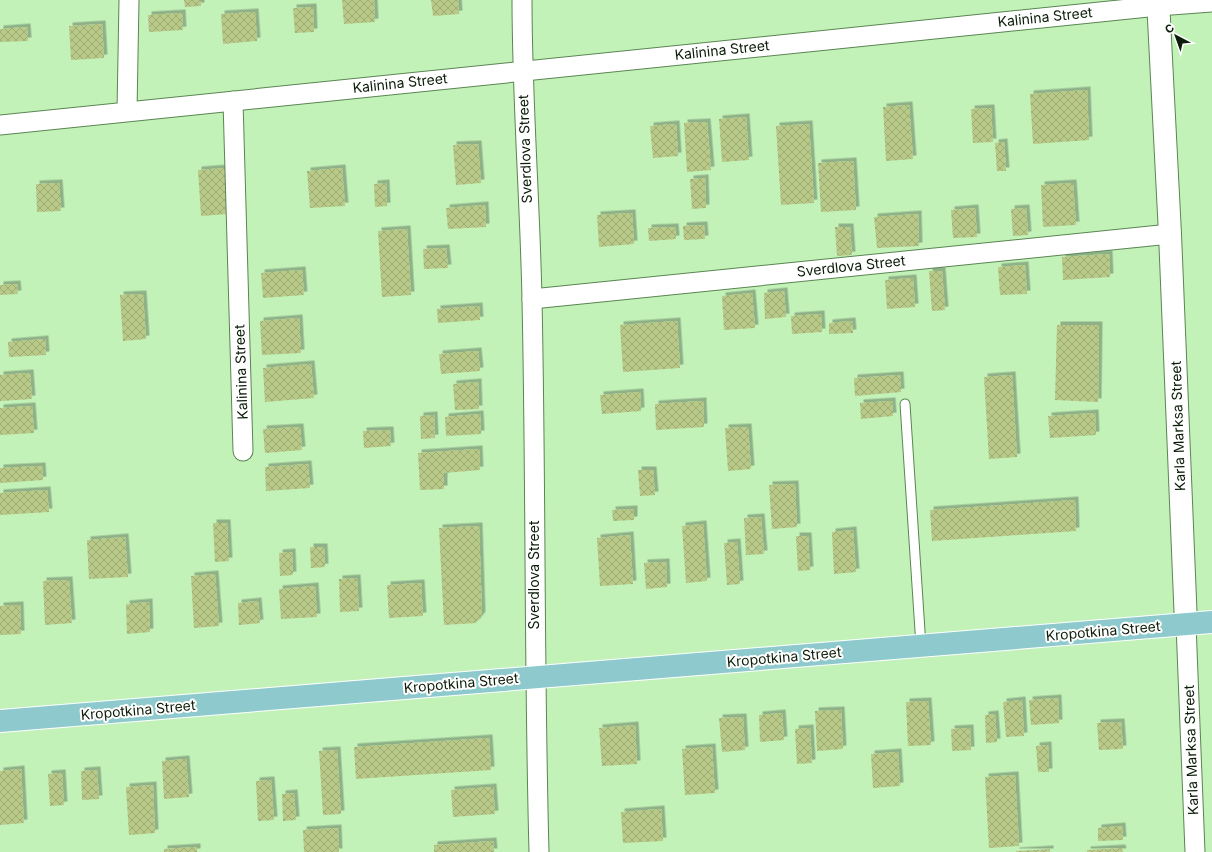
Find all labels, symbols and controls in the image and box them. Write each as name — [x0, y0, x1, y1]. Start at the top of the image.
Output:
street label: Kalinina Street — [997, 3, 1094, 30]
north arrow — [1156, 16, 1196, 56]
text: С — [1162, 20, 1177, 36]
street label: Kalinina Street — [674, 36, 771, 63]
street label: Kalinina Street — [352, 69, 449, 96]
street label: Sverdlova Street — [514, 94, 535, 204]
street label: Sverdlova Street — [796, 251, 906, 280]
street label: Kalinina Street — [230, 324, 251, 420]
street label: Karla Marksa Street — [1167, 360, 1188, 491]
street label: Sverdlova Street — [525, 520, 542, 629]
street label: Kropotkina Street — [1045, 617, 1161, 644]
street label: Kropotkina Street — [726, 643, 842, 670]
street label: Kropotkina Street — [403, 669, 519, 696]
street label: Karla Marksa Street — [1180, 684, 1201, 815]
street label: Kropotkina Street — [80, 696, 196, 723]

